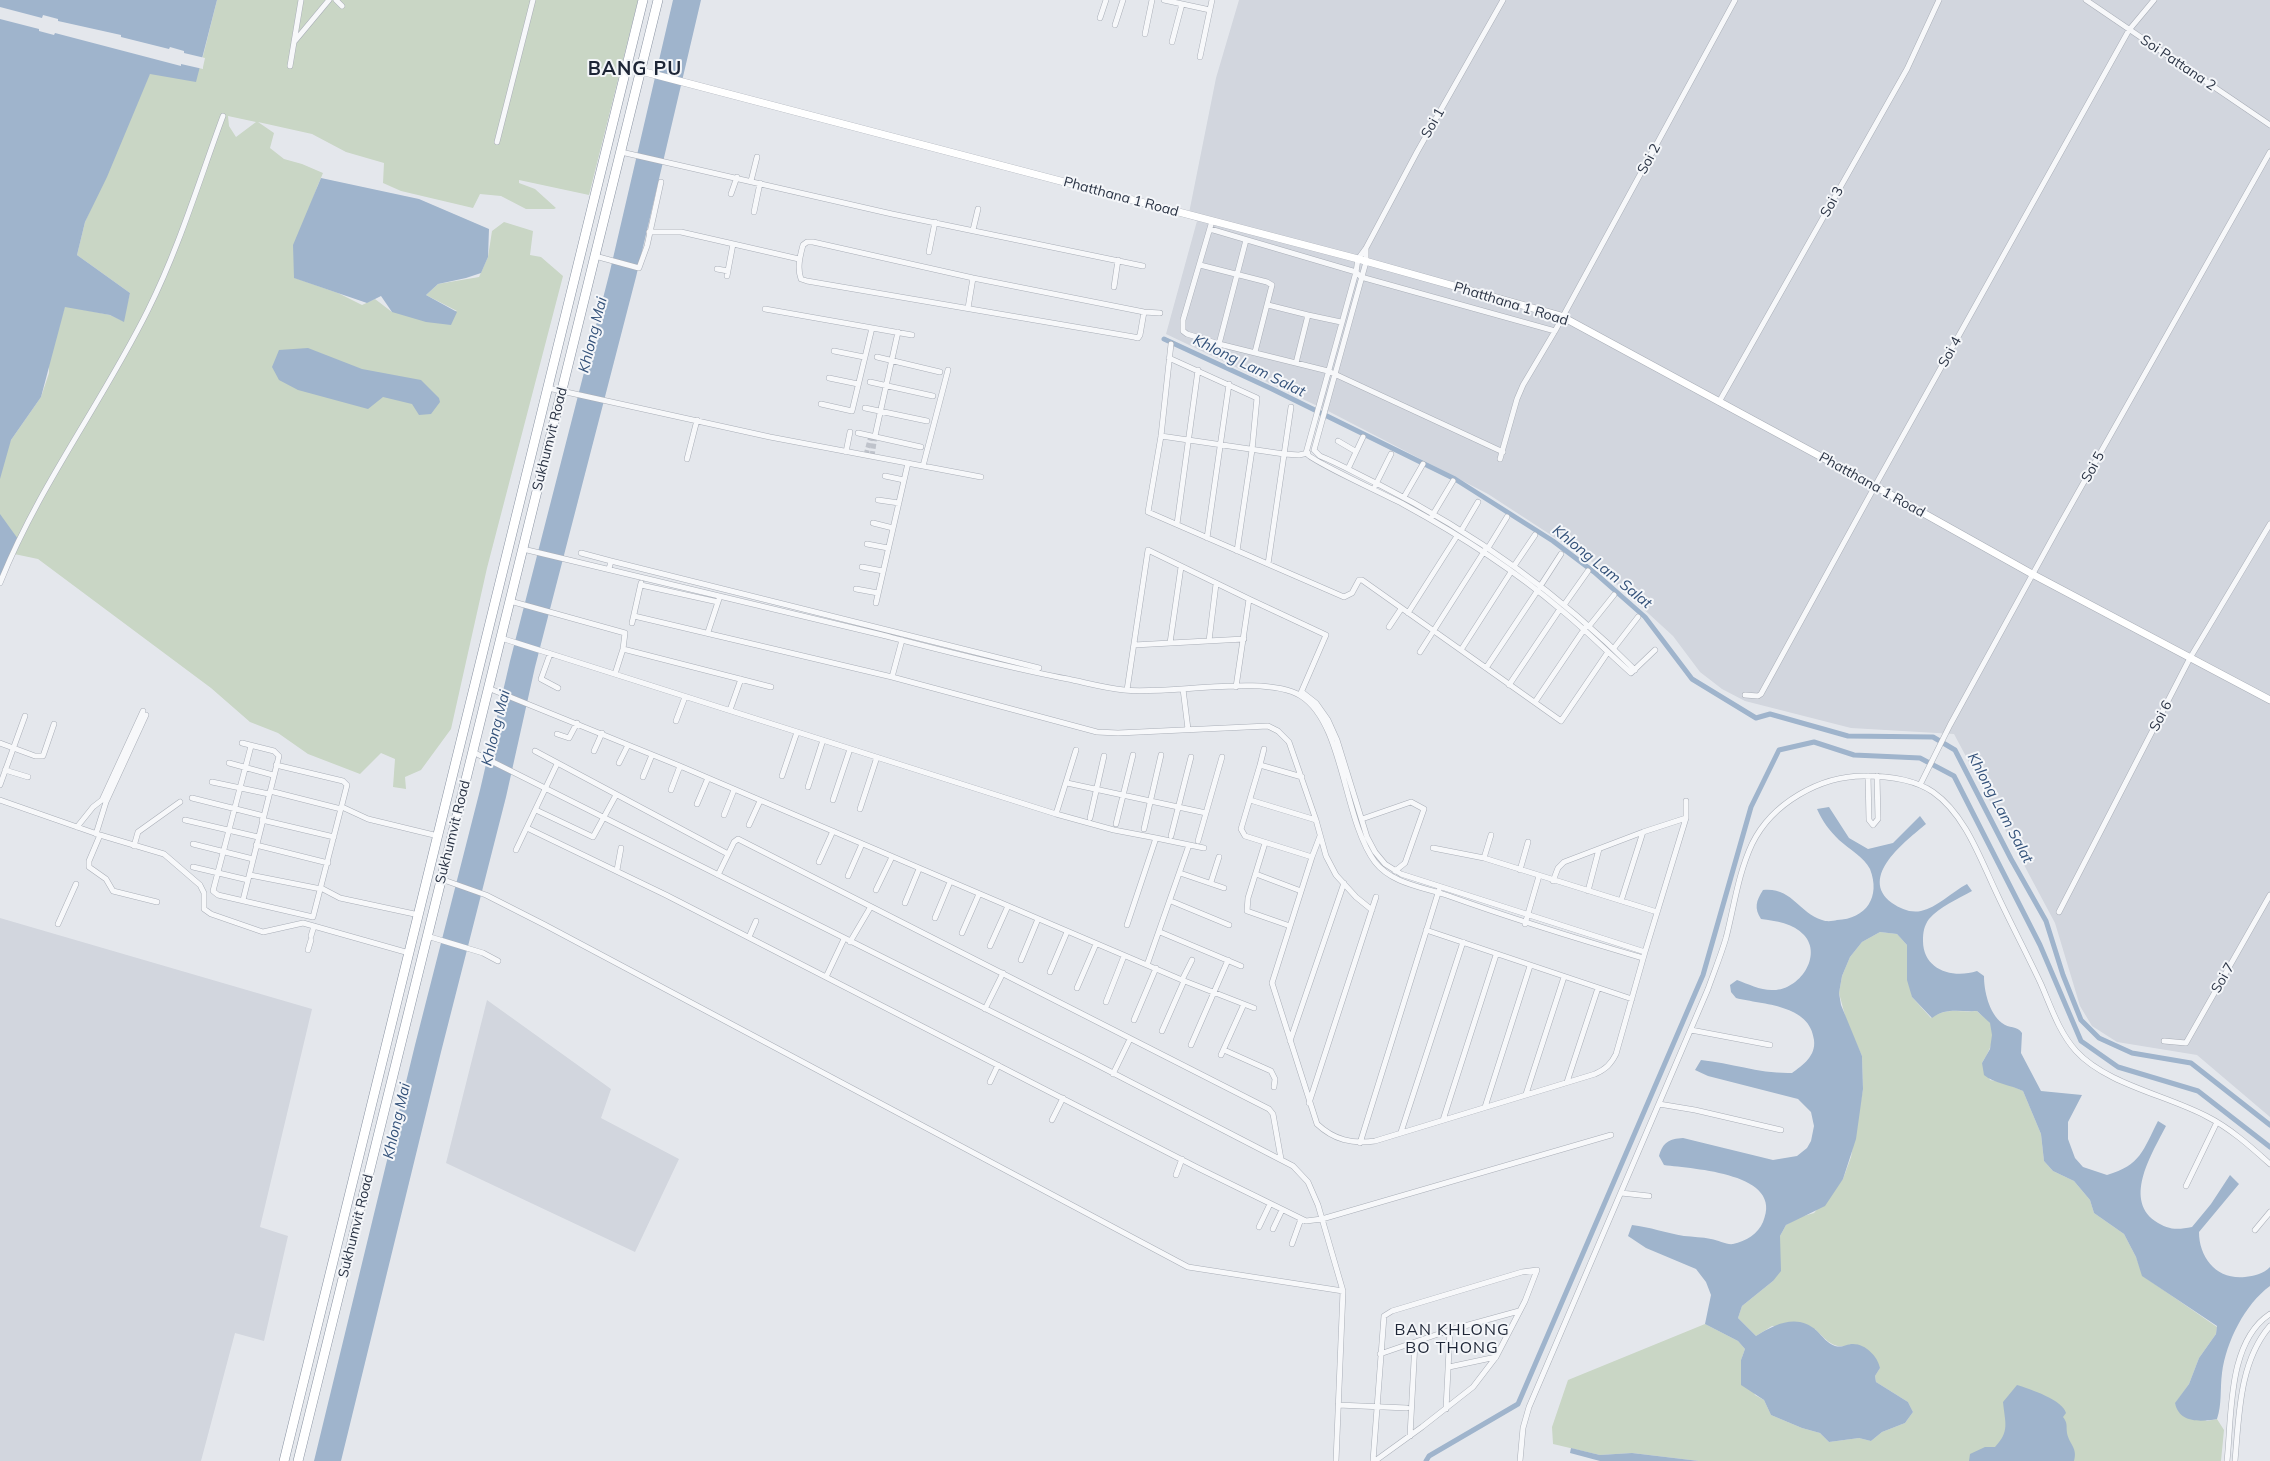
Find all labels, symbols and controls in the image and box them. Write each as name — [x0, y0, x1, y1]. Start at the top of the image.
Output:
street label: Soi Pattana 2 — [2137, 32, 2219, 94]
district label: BANG PU — [587, 58, 683, 80]
street label: Soi 1 — [1418, 105, 1448, 141]
street label: Soi 2 — [1634, 141, 1664, 177]
street label: Phatthana 1 Road — [1062, 174, 1180, 220]
street label: Soi 3 — [1817, 184, 1847, 220]
street label: Phatthana 1 Road — [1452, 279, 1570, 329]
water label: Khlong Mai — [575, 295, 611, 375]
water label: Khlong Lam Salat — [1190, 331, 1308, 401]
street label: Soi 4 — [1935, 334, 1965, 370]
street label: Sukhumvit Road — [529, 385, 571, 493]
street label: Phatthana 1 Road — [1816, 449, 1928, 521]
street label: Soi 5 — [2078, 449, 2108, 485]
water label: Khlong Lam Salat — [1549, 521, 1655, 613]
water label: Khlong Mai — [478, 688, 514, 768]
street label: Soi 6 — [2146, 698, 2176, 734]
water label: Khlong Lam Salat — [1963, 750, 2037, 866]
street label: Sukhumvit Road — [432, 778, 474, 886]
street label: Soi 7 — [2208, 960, 2238, 996]
water label: Khlong Mai — [379, 1081, 415, 1161]
street label: Sukhumvit Road — [335, 1172, 377, 1280]
district label: BAN KHLONG BO THONG — [1393, 1320, 1511, 1358]

